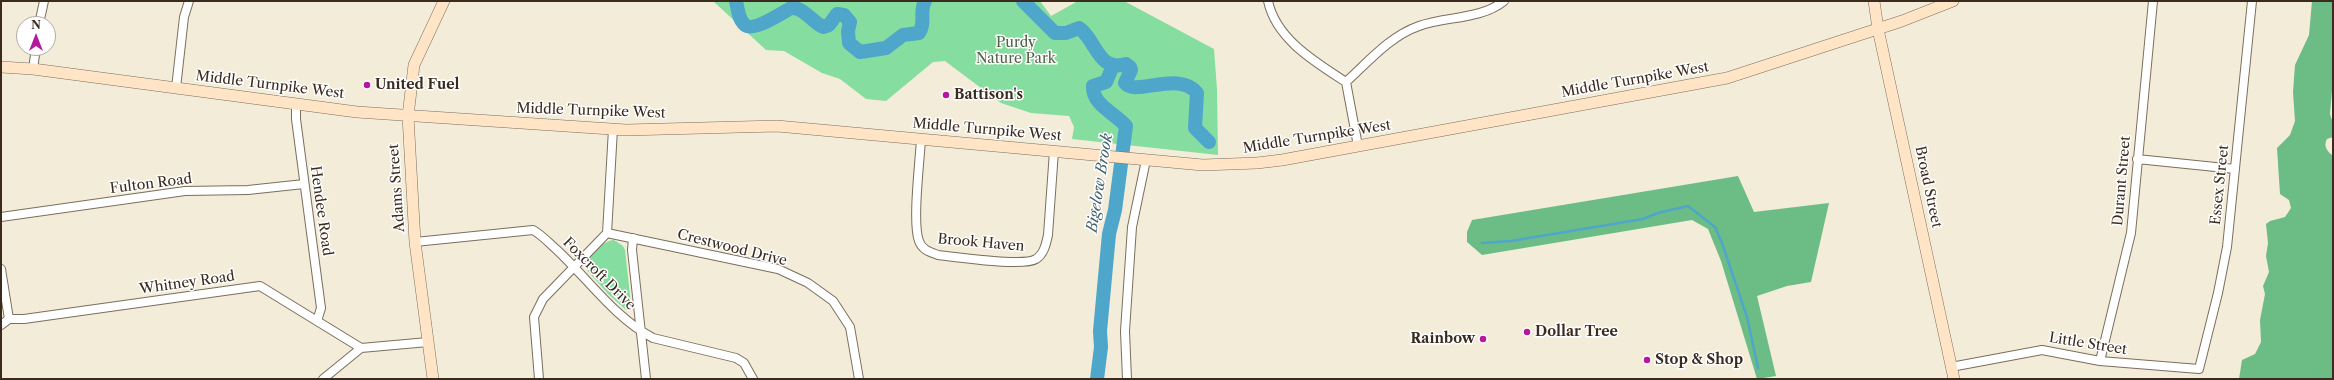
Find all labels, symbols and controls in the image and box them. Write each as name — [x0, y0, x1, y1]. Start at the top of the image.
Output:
north arrow — [16, 16, 56, 56]
text: N — [31, 18, 41, 32]
park label: Purdy Nature Park — [976, 35, 1056, 68]
street label: Middle Turnpike West — [1560, 59, 1710, 101]
street label: Middle Turnpike West — [195, 68, 345, 102]
place label: United Fuel — [375, 77, 459, 93]
marker: United Fuel — [362, 80, 372, 90]
place label: Battison's — [954, 87, 1023, 103]
marker: Battison's — [941, 90, 951, 100]
street label: Middle Turnpike West — [516, 100, 666, 122]
street label: Middle Turnpike West — [912, 115, 1062, 145]
street label: Middle Turnpike West — [1242, 117, 1392, 157]
water label: Bigelow Brook — [1083, 132, 1117, 234]
street label: Durant Street — [2110, 135, 2134, 227]
street label: Adams Street — [386, 143, 408, 233]
street label: Broad Street — [1911, 144, 1945, 230]
street label: Essex Street — [2207, 144, 2233, 226]
street label: Hendee Road — [306, 165, 336, 257]
street label: Fulton Road — [109, 171, 193, 197]
street label: Crestwood Drive — [675, 226, 789, 270]
street label: Brook Haven — [937, 231, 1025, 255]
street label: Foxcroft Drive — [559, 234, 639, 314]
street label: Whitney Road — [138, 268, 236, 298]
place label: Dollar Tree — [1535, 324, 1618, 340]
marker: Dollar Tree — [1522, 327, 1532, 337]
street label: Little Street — [2048, 330, 2128, 358]
place label: Rainbow — [1411, 331, 1475, 347]
marker: Rainbow — [1478, 334, 1488, 344]
place label: Stop & Shop — [1655, 352, 1743, 368]
marker: Stop & Shop — [1642, 355, 1652, 365]

